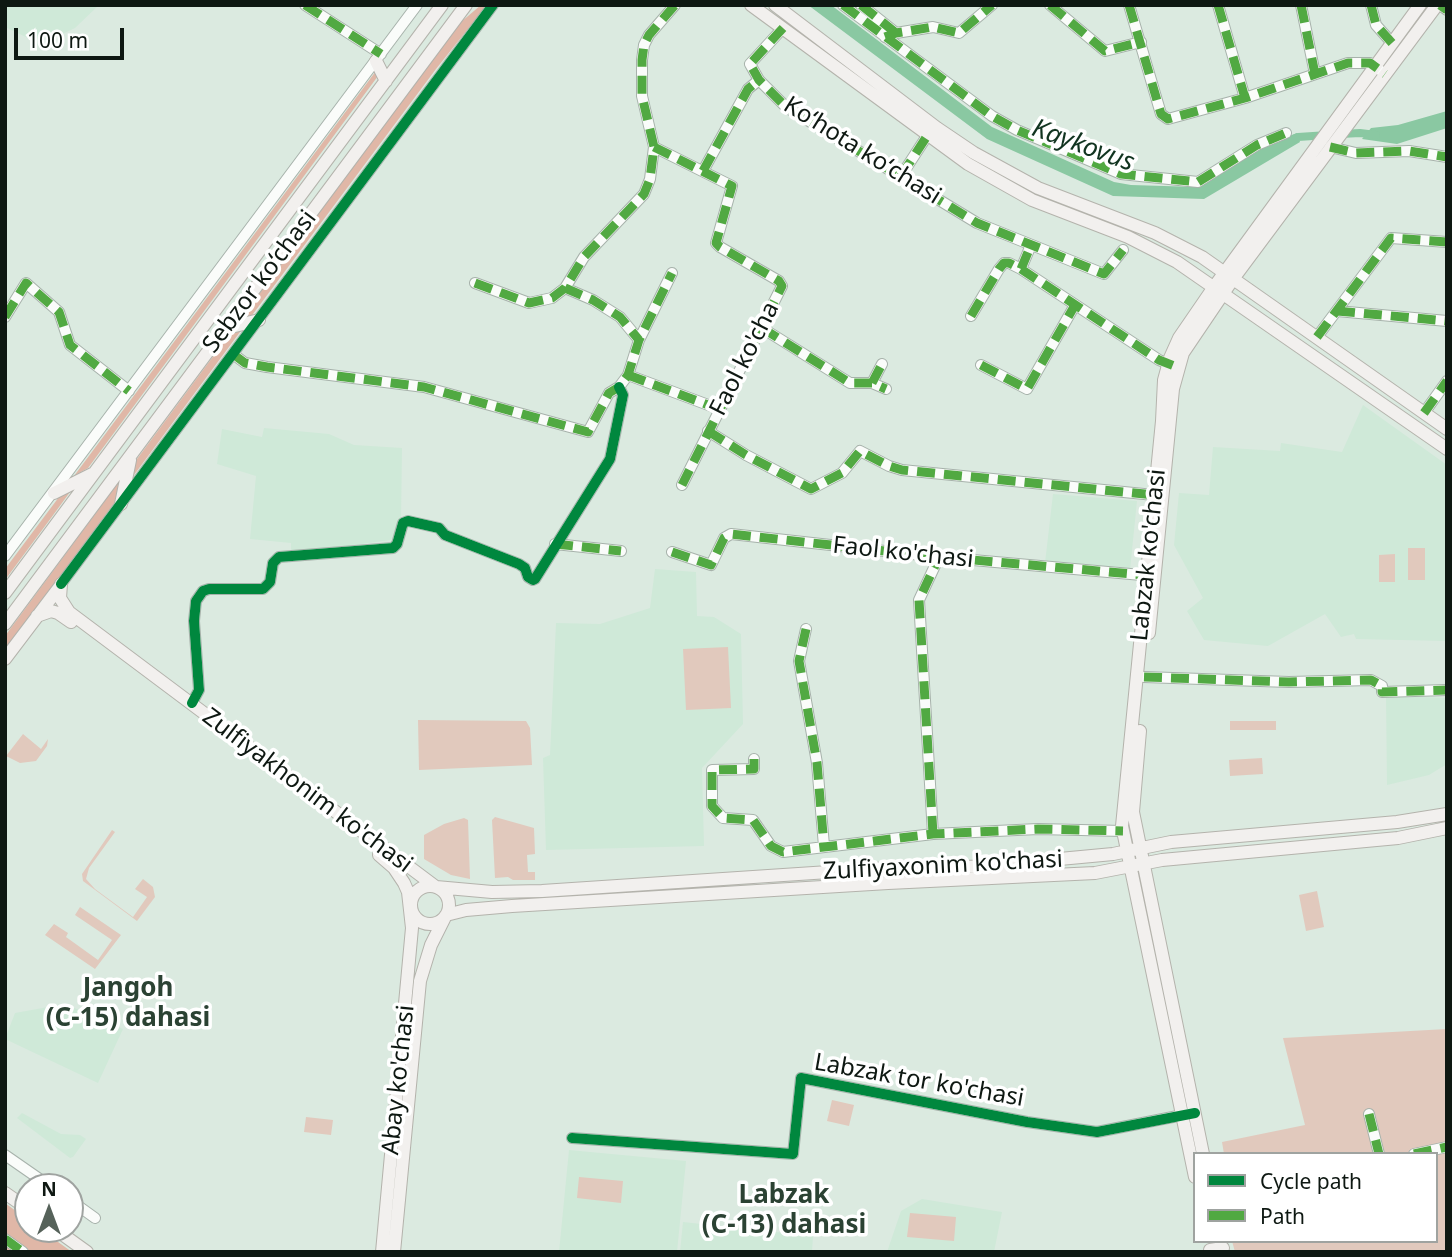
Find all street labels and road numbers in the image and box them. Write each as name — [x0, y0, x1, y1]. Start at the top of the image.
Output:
street label: Koʻhota koʻchasi — [778, 91, 946, 211]
street label: Sebzor ko‘chasi — [197, 205, 323, 359]
street label: Faol ko'cha — [704, 297, 786, 421]
street label: Labzak ko'chasi — [1126, 468, 1172, 642]
street label: Faol ko'chasi — [831, 531, 975, 575]
street label: Zulfiyakhonim ko'chasi — [196, 703, 418, 879]
street label: Zulfiyaxonim ko'chasi — [822, 845, 1064, 887]
street label: Abay ko'chasi — [377, 1004, 421, 1156]
street label: Labzak tor ko'chasi — [812, 1048, 1026, 1114]

